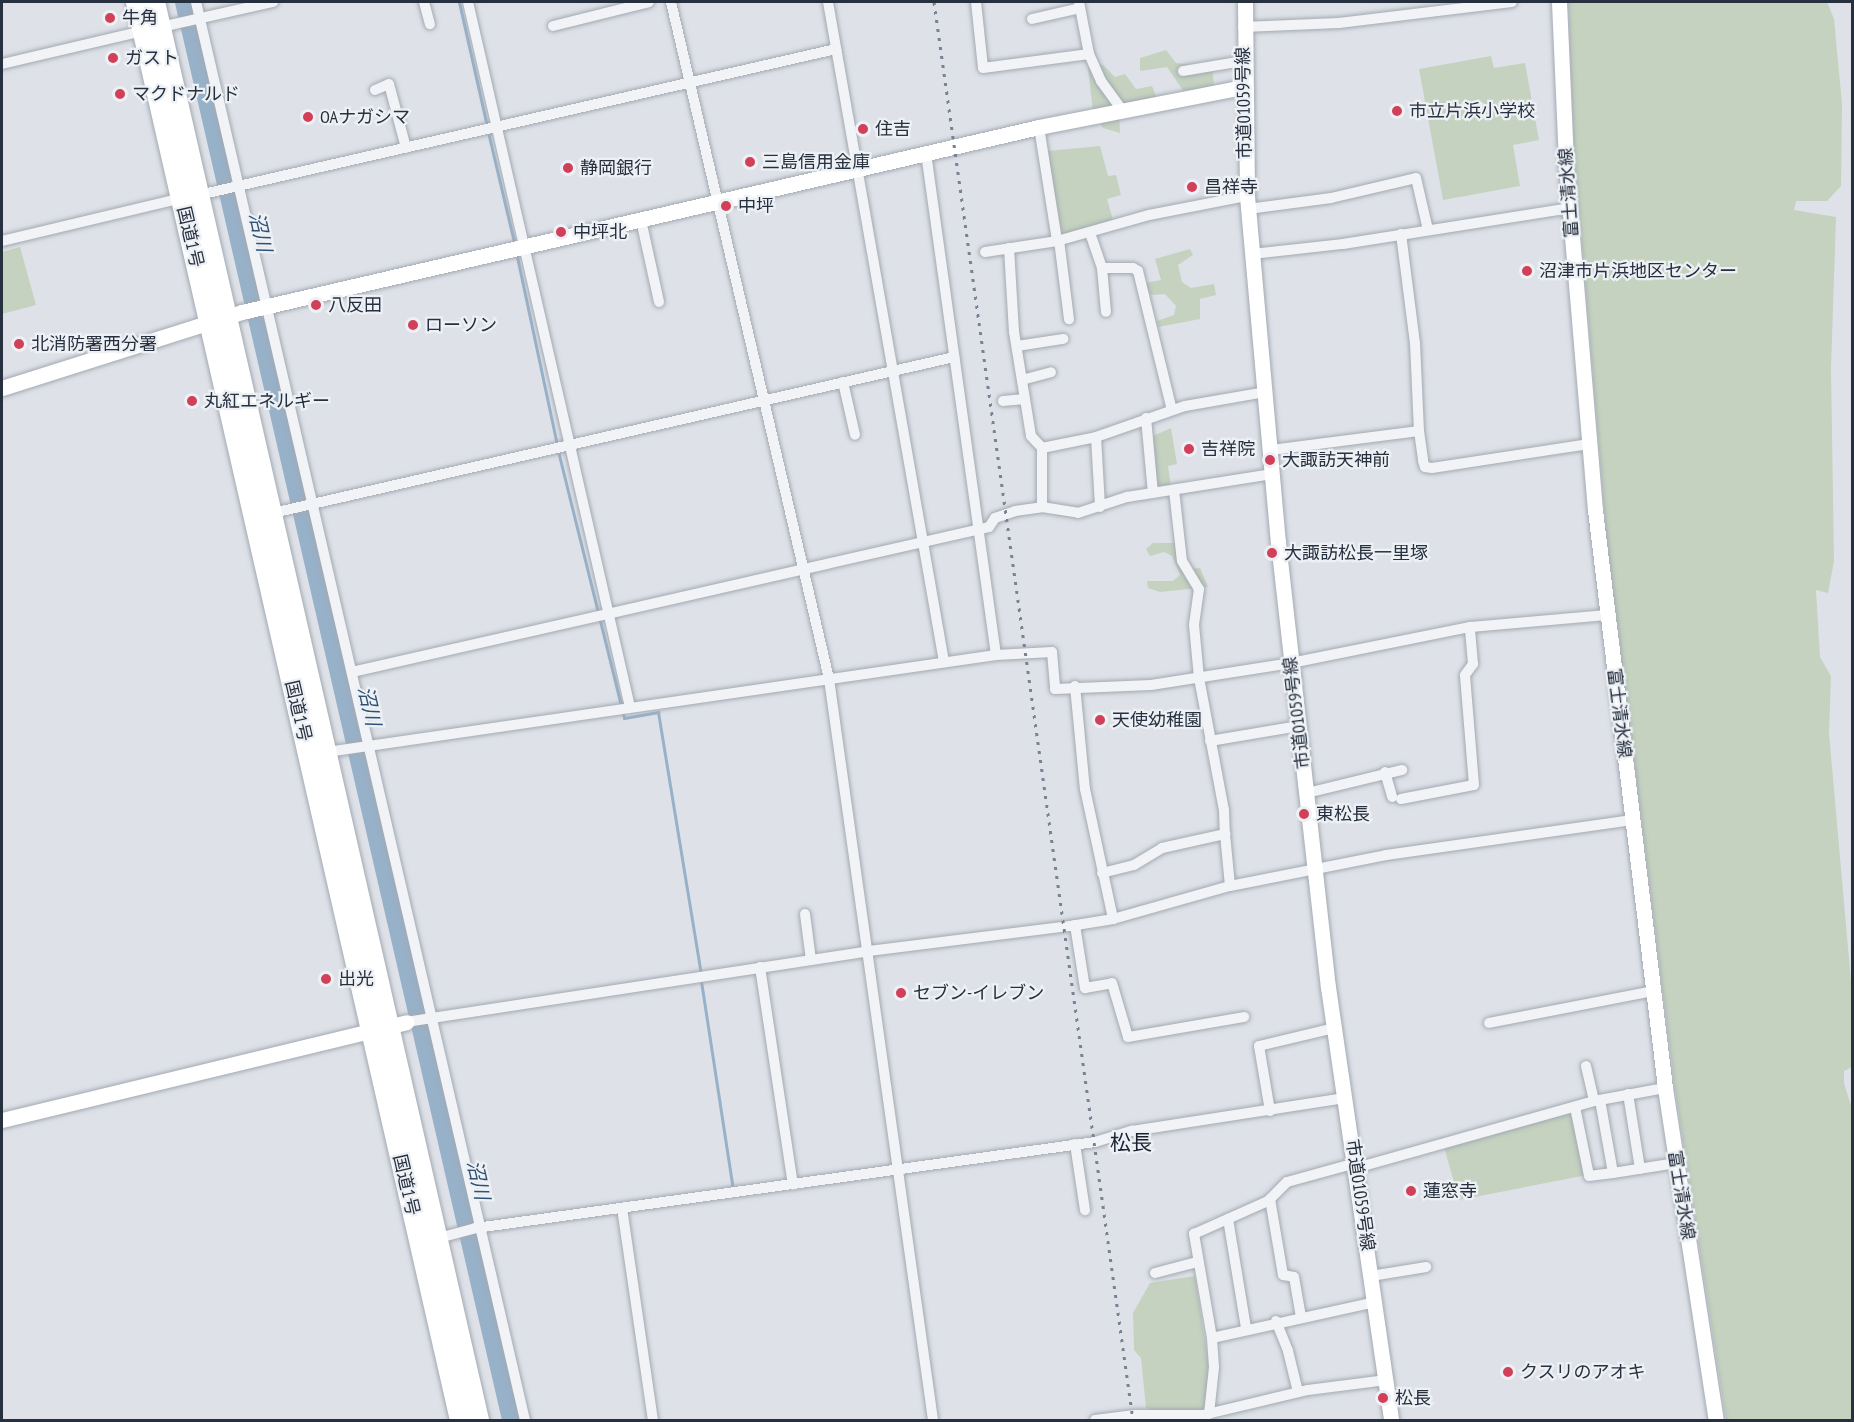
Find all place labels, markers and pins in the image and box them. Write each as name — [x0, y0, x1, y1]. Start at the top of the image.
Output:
place label: 牛角 — [122, 7, 158, 29]
marker: 牛角 — [103, 11, 117, 25]
place label: ガスト — [125, 47, 179, 69]
marker: ガスト — [106, 51, 120, 65]
place label: マクドナルド — [132, 83, 240, 105]
marker: マクドナルド — [113, 87, 127, 101]
place label: 市立片浜小学校 — [1409, 100, 1535, 122]
marker: 市立片浜小学校 — [1390, 104, 1404, 118]
place label: OAナガシマ — [320, 106, 410, 128]
marker: OAナガシマ — [301, 110, 315, 124]
place label: 住吉 — [875, 118, 911, 140]
marker: 住吉 — [856, 122, 870, 136]
place label: 三島信用金庫 — [762, 151, 870, 173]
marker: 三島信用金庫 — [743, 155, 757, 169]
place label: 静岡銀行 — [580, 157, 652, 179]
marker: 静岡銀行 — [561, 161, 575, 175]
place label: 昌祥寺 — [1204, 176, 1258, 198]
marker: 昌祥寺 — [1185, 180, 1199, 194]
place label: 中坪 — [738, 195, 774, 217]
marker: 中坪 — [719, 199, 733, 213]
place label: 中坪北 — [573, 221, 627, 243]
marker: 中坪北 — [554, 225, 568, 239]
place label: 沼津市片浜地区センター — [1539, 260, 1737, 282]
marker: 沼津市片浜地区センター — [1520, 264, 1534, 278]
place label: 八反田 — [328, 294, 382, 316]
marker: 八反田 — [309, 298, 323, 312]
place label: ローソン — [425, 314, 497, 336]
marker: ローソン — [406, 318, 420, 332]
place label: 北消防署西分署 — [31, 333, 157, 355]
marker: 北消防署西分署 — [12, 337, 26, 351]
place label: 丸紅エネルギー — [204, 390, 330, 412]
marker: 丸紅エネルギー — [185, 394, 199, 408]
place label: 吉祥院 — [1201, 438, 1255, 460]
marker: 吉祥院 — [1182, 442, 1196, 456]
place label: 大諏訪天神前 — [1282, 449, 1390, 471]
marker: 大諏訪天神前 — [1263, 453, 1277, 467]
place label: 大諏訪松長一里塚 — [1284, 542, 1428, 564]
marker: 大諏訪松長一里塚 — [1265, 546, 1279, 560]
place label: 天使幼稚園 — [1112, 709, 1202, 731]
marker: 天使幼稚園 — [1093, 713, 1107, 727]
place label: 東松長 — [1316, 803, 1370, 825]
marker: 東松長 — [1297, 807, 1311, 821]
place label: 出光 — [338, 968, 374, 990]
marker: 出光 — [319, 972, 333, 986]
place label: セブン-イレブン — [913, 982, 1044, 1004]
marker: セブン-イレブン — [894, 986, 908, 1000]
place label: 蓮窓寺 — [1423, 1180, 1477, 1202]
marker: 蓮窓寺 — [1404, 1184, 1418, 1198]
place label: クスリのアオキ — [1520, 1361, 1646, 1383]
marker: クスリのアオキ — [1501, 1365, 1515, 1379]
place label: 松長 — [1395, 1387, 1431, 1409]
marker: 松長 — [1376, 1391, 1390, 1405]

